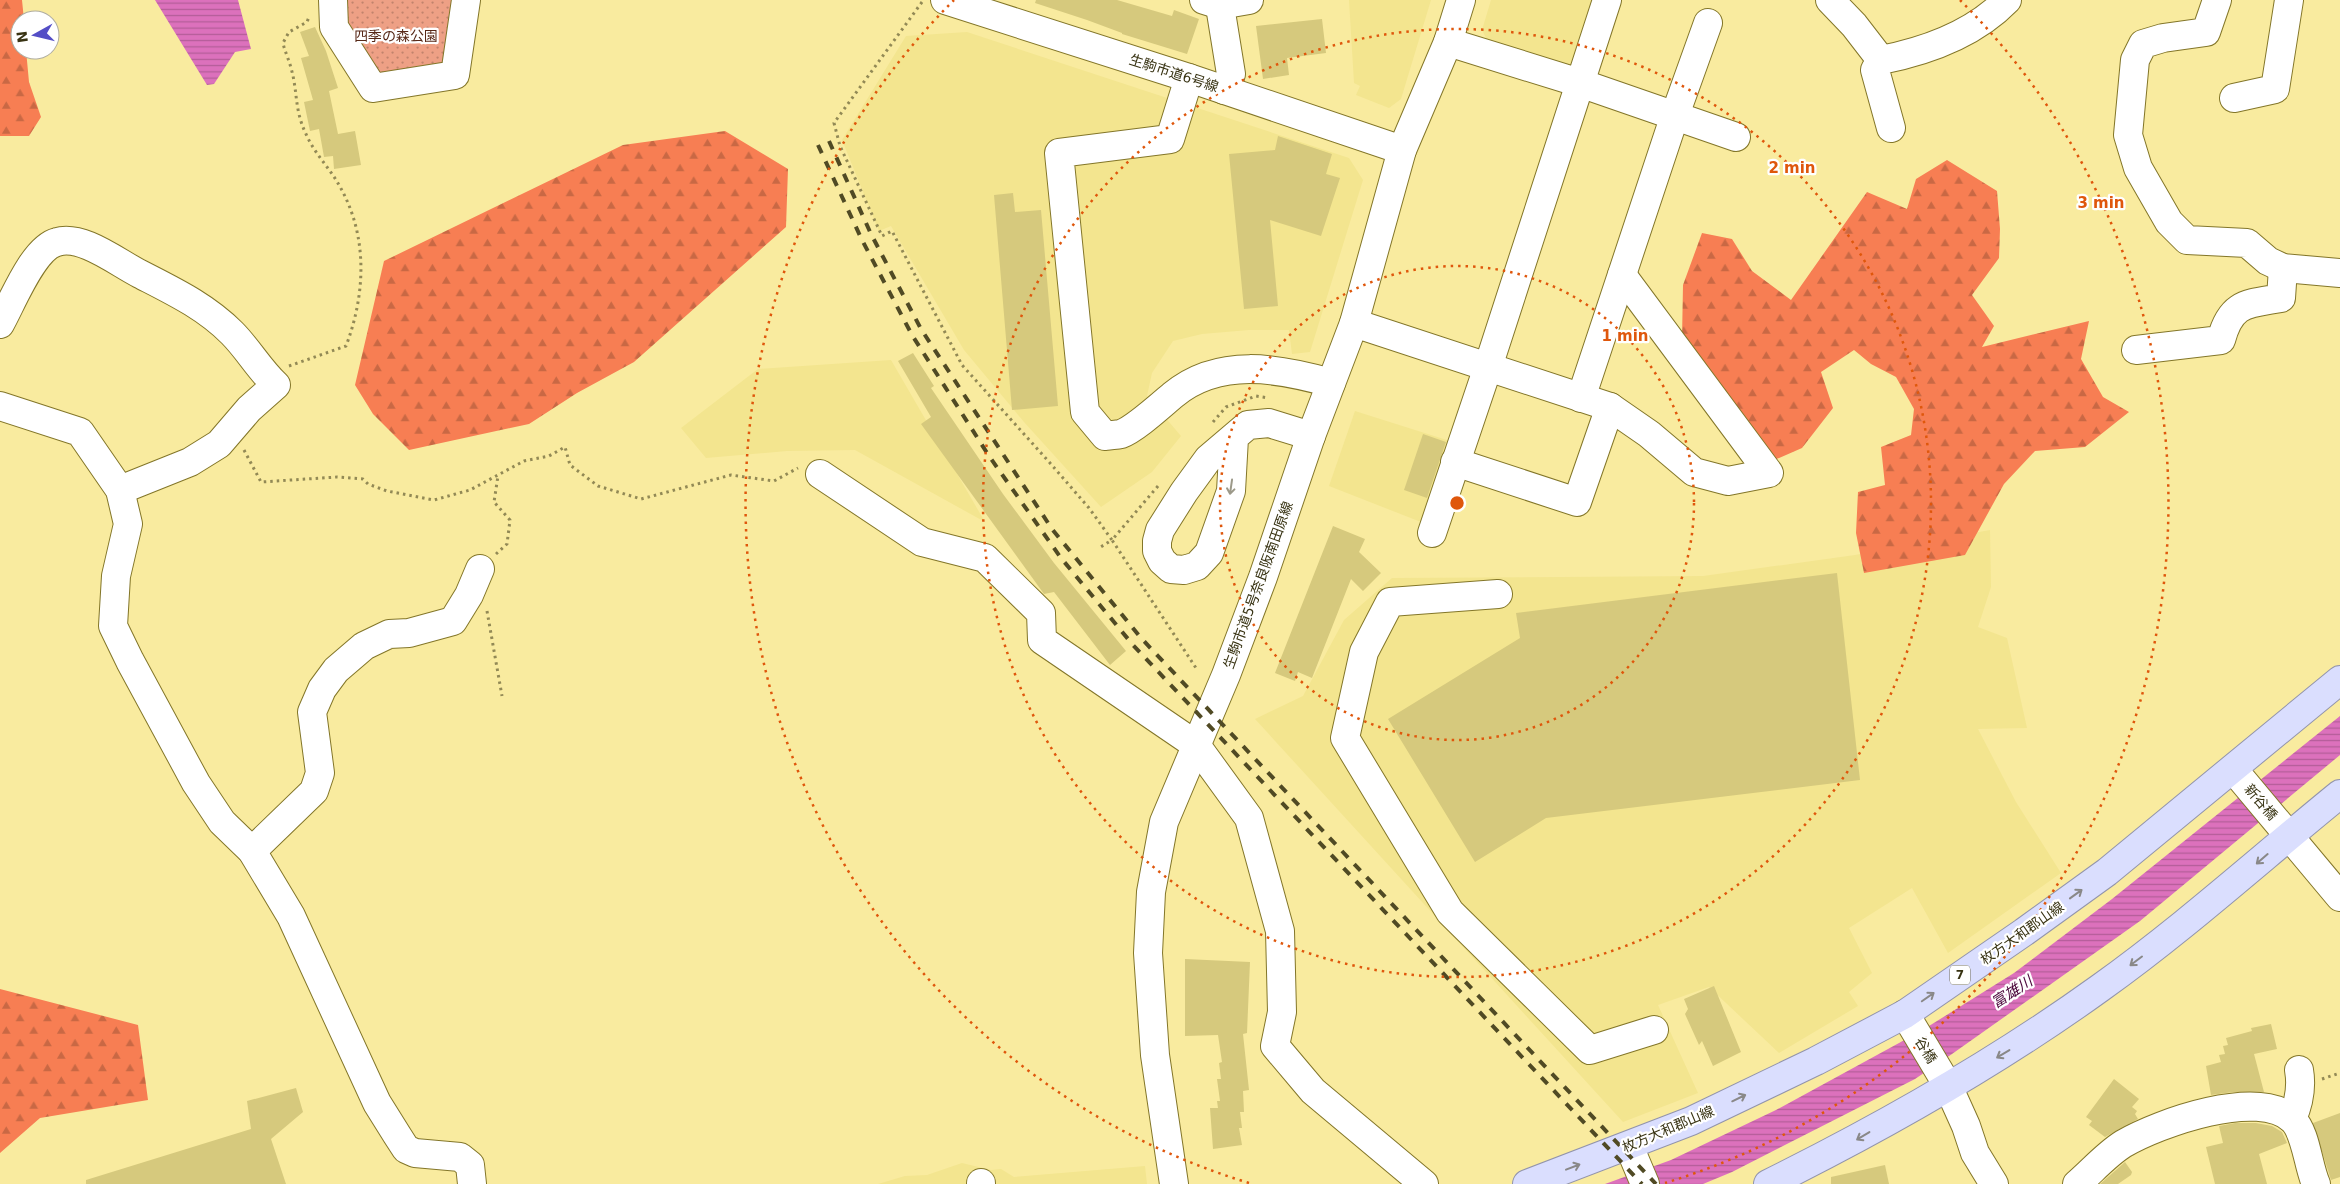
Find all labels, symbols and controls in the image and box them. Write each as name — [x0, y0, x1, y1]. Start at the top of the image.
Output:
north arrow — [10, 10, 60, 60]
park label: 四季の森公園 — [354, 28, 438, 44]
text: N — [13, 30, 31, 44]
street label: 生駒市道6号線 — [1127, 51, 1221, 95]
text: 2 min — [1768, 159, 1816, 177]
text: 3 min — [2077, 194, 2125, 212]
text: 1 min — [1601, 327, 1649, 345]
one-way arrow — [1225, 478, 1235, 494]
centre of rings — [1448, 494, 1466, 512]
street label: 生駒市道5号奈良阪南田原線 — [1220, 499, 1296, 671]
street label: 新谷橋 — [2241, 781, 2281, 823]
one-way arrow — [2256, 853, 2269, 864]
one-way arrow — [2069, 889, 2082, 900]
street label: 枚方大和郡山線 — [1977, 898, 2067, 968]
one-way arrow — [2130, 955, 2143, 966]
road number: 7 — [1950, 966, 1970, 984]
water label: 富雄川 — [1988, 971, 2037, 1012]
one-way arrow — [1921, 992, 1935, 1002]
street label: 谷橋 — [1912, 1034, 1940, 1066]
one-way arrow — [1996, 1049, 2010, 1059]
one-way arrow — [1731, 1092, 1746, 1102]
street label: 枚方大和郡山線 — [1620, 1102, 1716, 1156]
one-way arrow — [1856, 1131, 1870, 1141]
one-way arrow — [1565, 1162, 1580, 1172]

